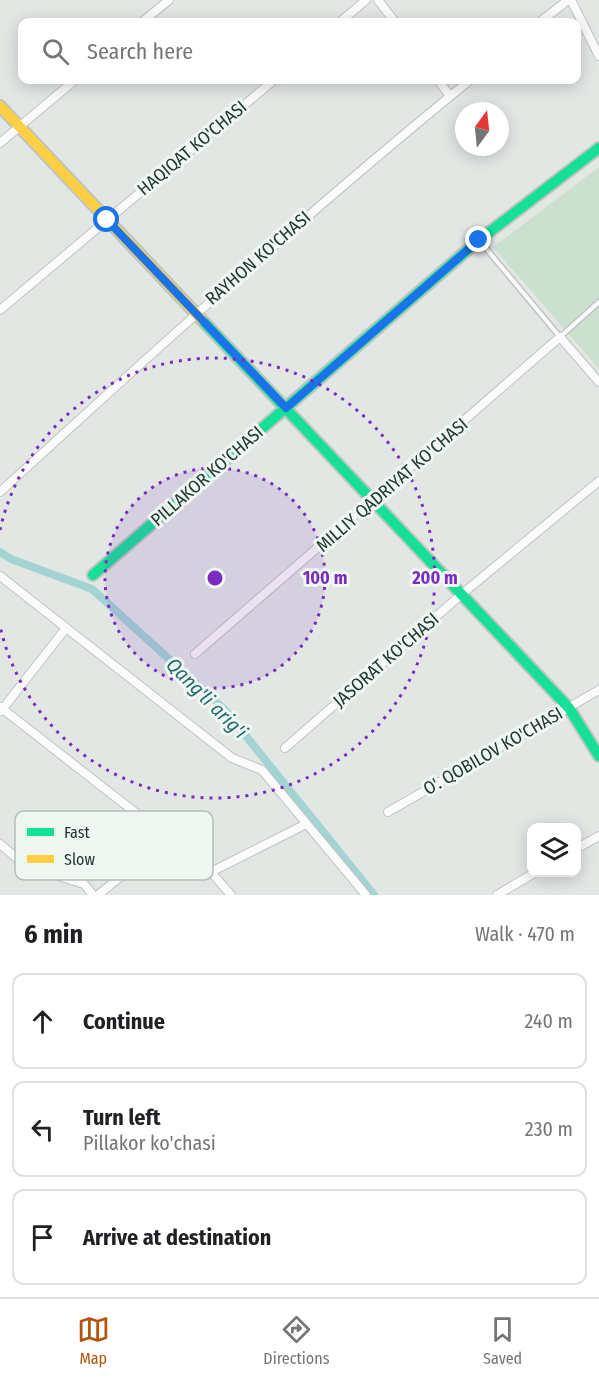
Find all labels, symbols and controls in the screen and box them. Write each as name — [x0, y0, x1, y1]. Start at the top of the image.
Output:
search box — [18, 18, 581, 84]
icon: search — [39, 35, 72, 68]
text: Search here — [87, 38, 193, 65]
street label: HAQIQAT KO'CHASI — [133, 96, 251, 200]
north arrow — [455, 102, 509, 156]
route start — [93, 206, 119, 232]
street label: RAYHON KO'CHASI — [201, 206, 315, 310]
route end — [465, 226, 491, 252]
street label: MILLIY QADRIYAT KO'CHASI — [312, 413, 472, 557]
street label: PILLAKOR KO'CHASI — [146, 421, 268, 531]
text: 100 m — [303, 567, 347, 589]
text: 200 m — [411, 567, 458, 589]
centre of rings — [205, 568, 225, 588]
street label: JASORAT KO'CHASI — [329, 608, 443, 712]
water label: Qang'li arig'i — [162, 653, 252, 743]
street label: O'. QOBILOV KO'CHASI — [419, 702, 567, 800]
legend — [15, 811, 213, 880]
text: Fast — [64, 823, 91, 842]
map controls — [527, 823, 581, 877]
button: layers — [527, 823, 581, 877]
text: Slow — [64, 850, 95, 869]
text: 6 min — [24, 919, 83, 950]
text: Walk · 470 m — [475, 922, 575, 946]
icon: ahead — [26, 1005, 59, 1038]
text: Continue — [83, 1008, 165, 1035]
text: 240 m — [524, 1009, 573, 1033]
text: Turn left — [83, 1104, 161, 1131]
icon: left — [26, 1113, 59, 1146]
text: 230 m — [525, 1117, 573, 1141]
text: Pillakor ko'chasi — [83, 1131, 216, 1155]
icon: arrive — [26, 1221, 59, 1254]
text: Arrive at destination — [83, 1224, 271, 1251]
tab: Map — [77, 1313, 110, 1368]
tab: Directions — [263, 1313, 330, 1368]
tab: Saved — [483, 1313, 522, 1368]

